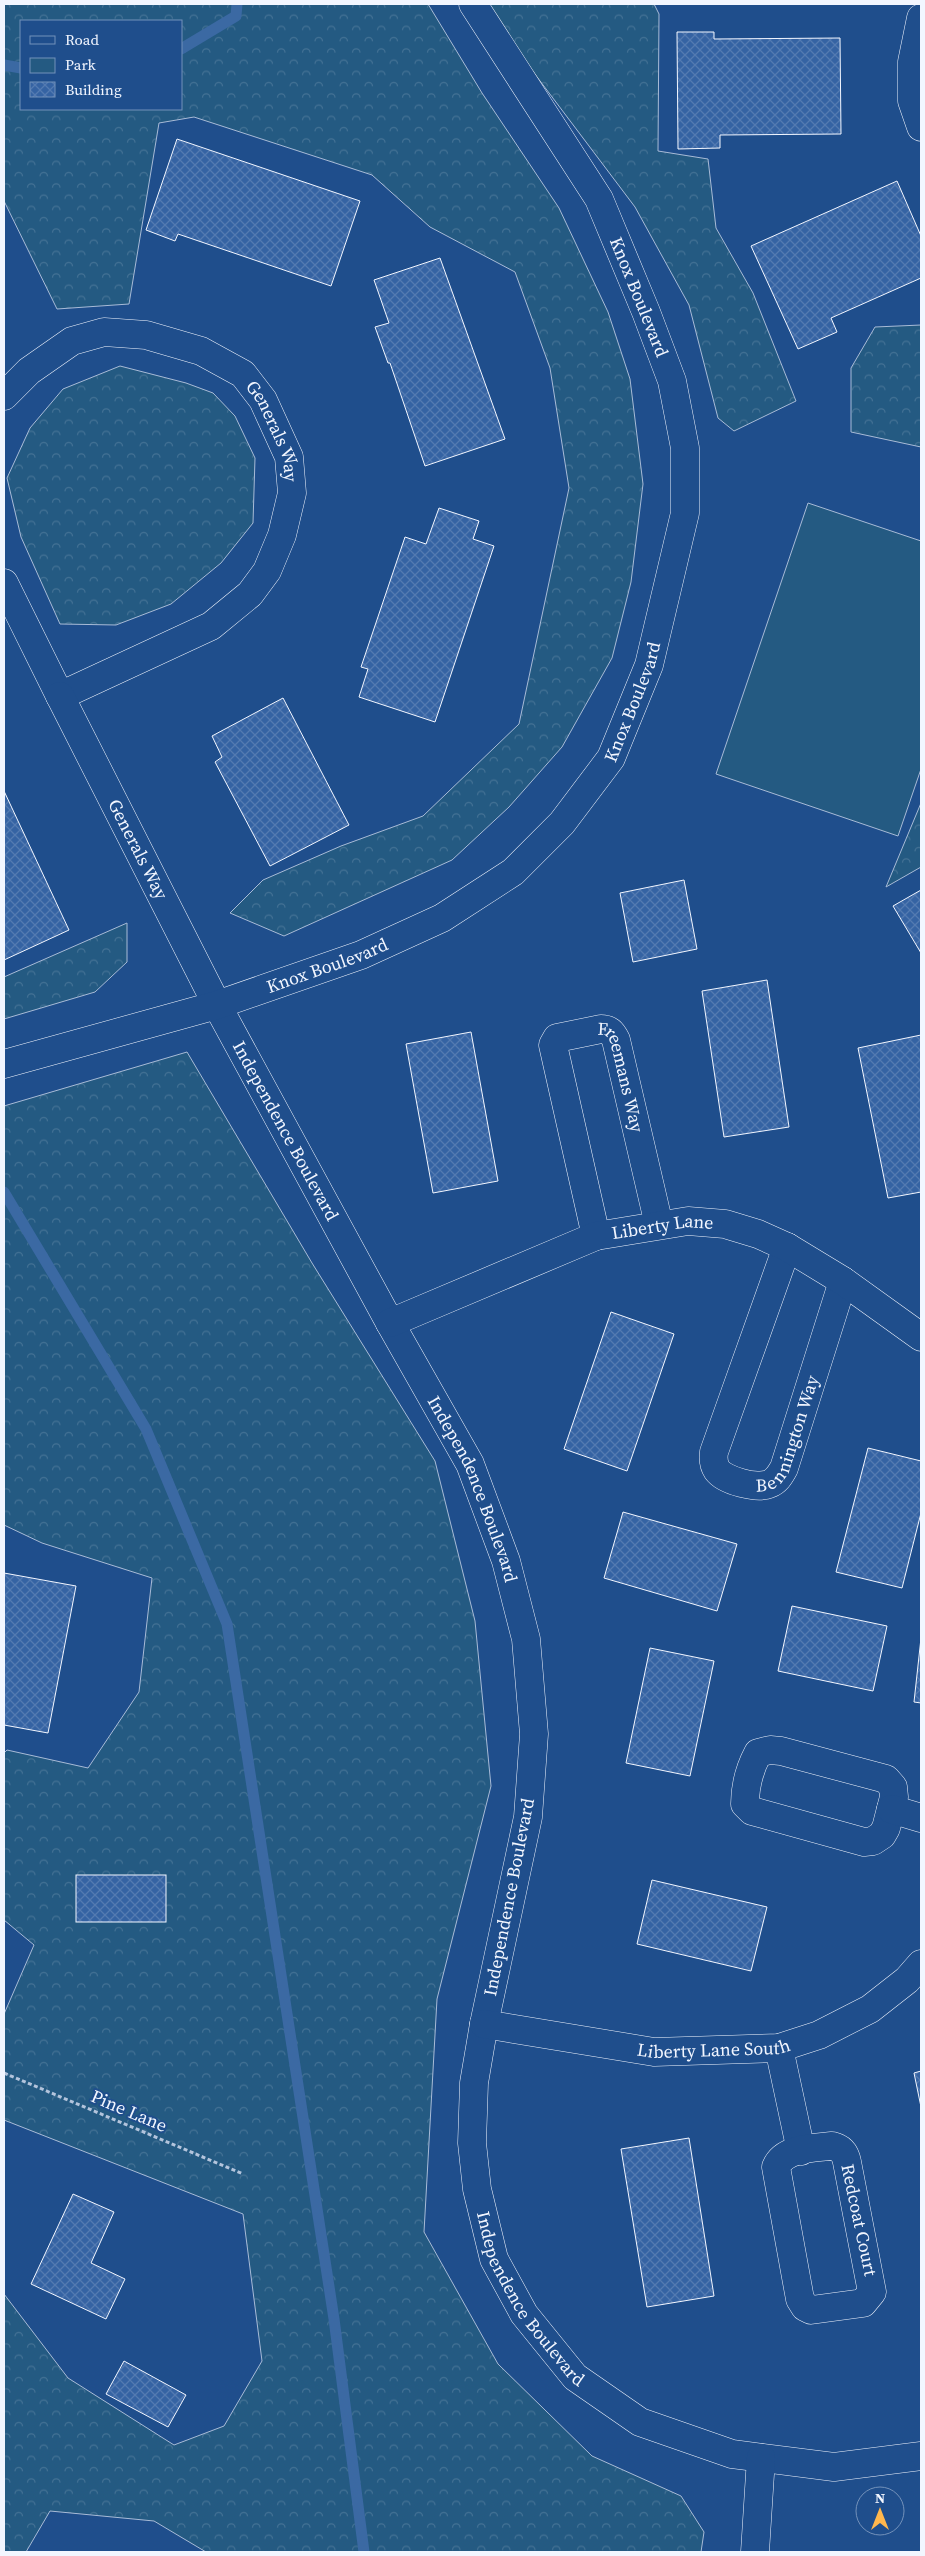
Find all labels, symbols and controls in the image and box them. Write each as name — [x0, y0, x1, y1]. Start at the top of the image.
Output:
legend — [20, 20, 182, 110]
text: Road — [65, 29, 99, 50]
text: Park — [65, 54, 97, 75]
text: Building — [65, 79, 122, 100]
street label: Knox Boulevard — [604, 233, 675, 361]
street label: Generals Way — [240, 375, 304, 484]
street label: Knox Boulevard — [598, 639, 666, 766]
street label: Generals Way — [102, 795, 175, 904]
street label: Knox Boulevard — [263, 931, 392, 999]
street label: Freemans Way — [597, 1016, 650, 1135]
street label: Independence Boulevard — [227, 1036, 345, 1225]
street label: Liberty Lane — [610, 1208, 715, 1245]
street label: Bennington Way — [755, 1371, 825, 1498]
street label: Independence Boulevard — [422, 1391, 524, 1585]
street label: Independence Boulevard — [477, 1796, 540, 1998]
street label: Liberty Lane South — [635, 2032, 794, 2064]
street label: Pine Lane — [87, 2083, 171, 2138]
street label: Redcoat Court — [835, 2161, 884, 2278]
street label: Independence Boulevard — [471, 2209, 590, 2392]
north arrow — [855, 2486, 905, 2536]
text: N — [875, 2488, 885, 2508]

